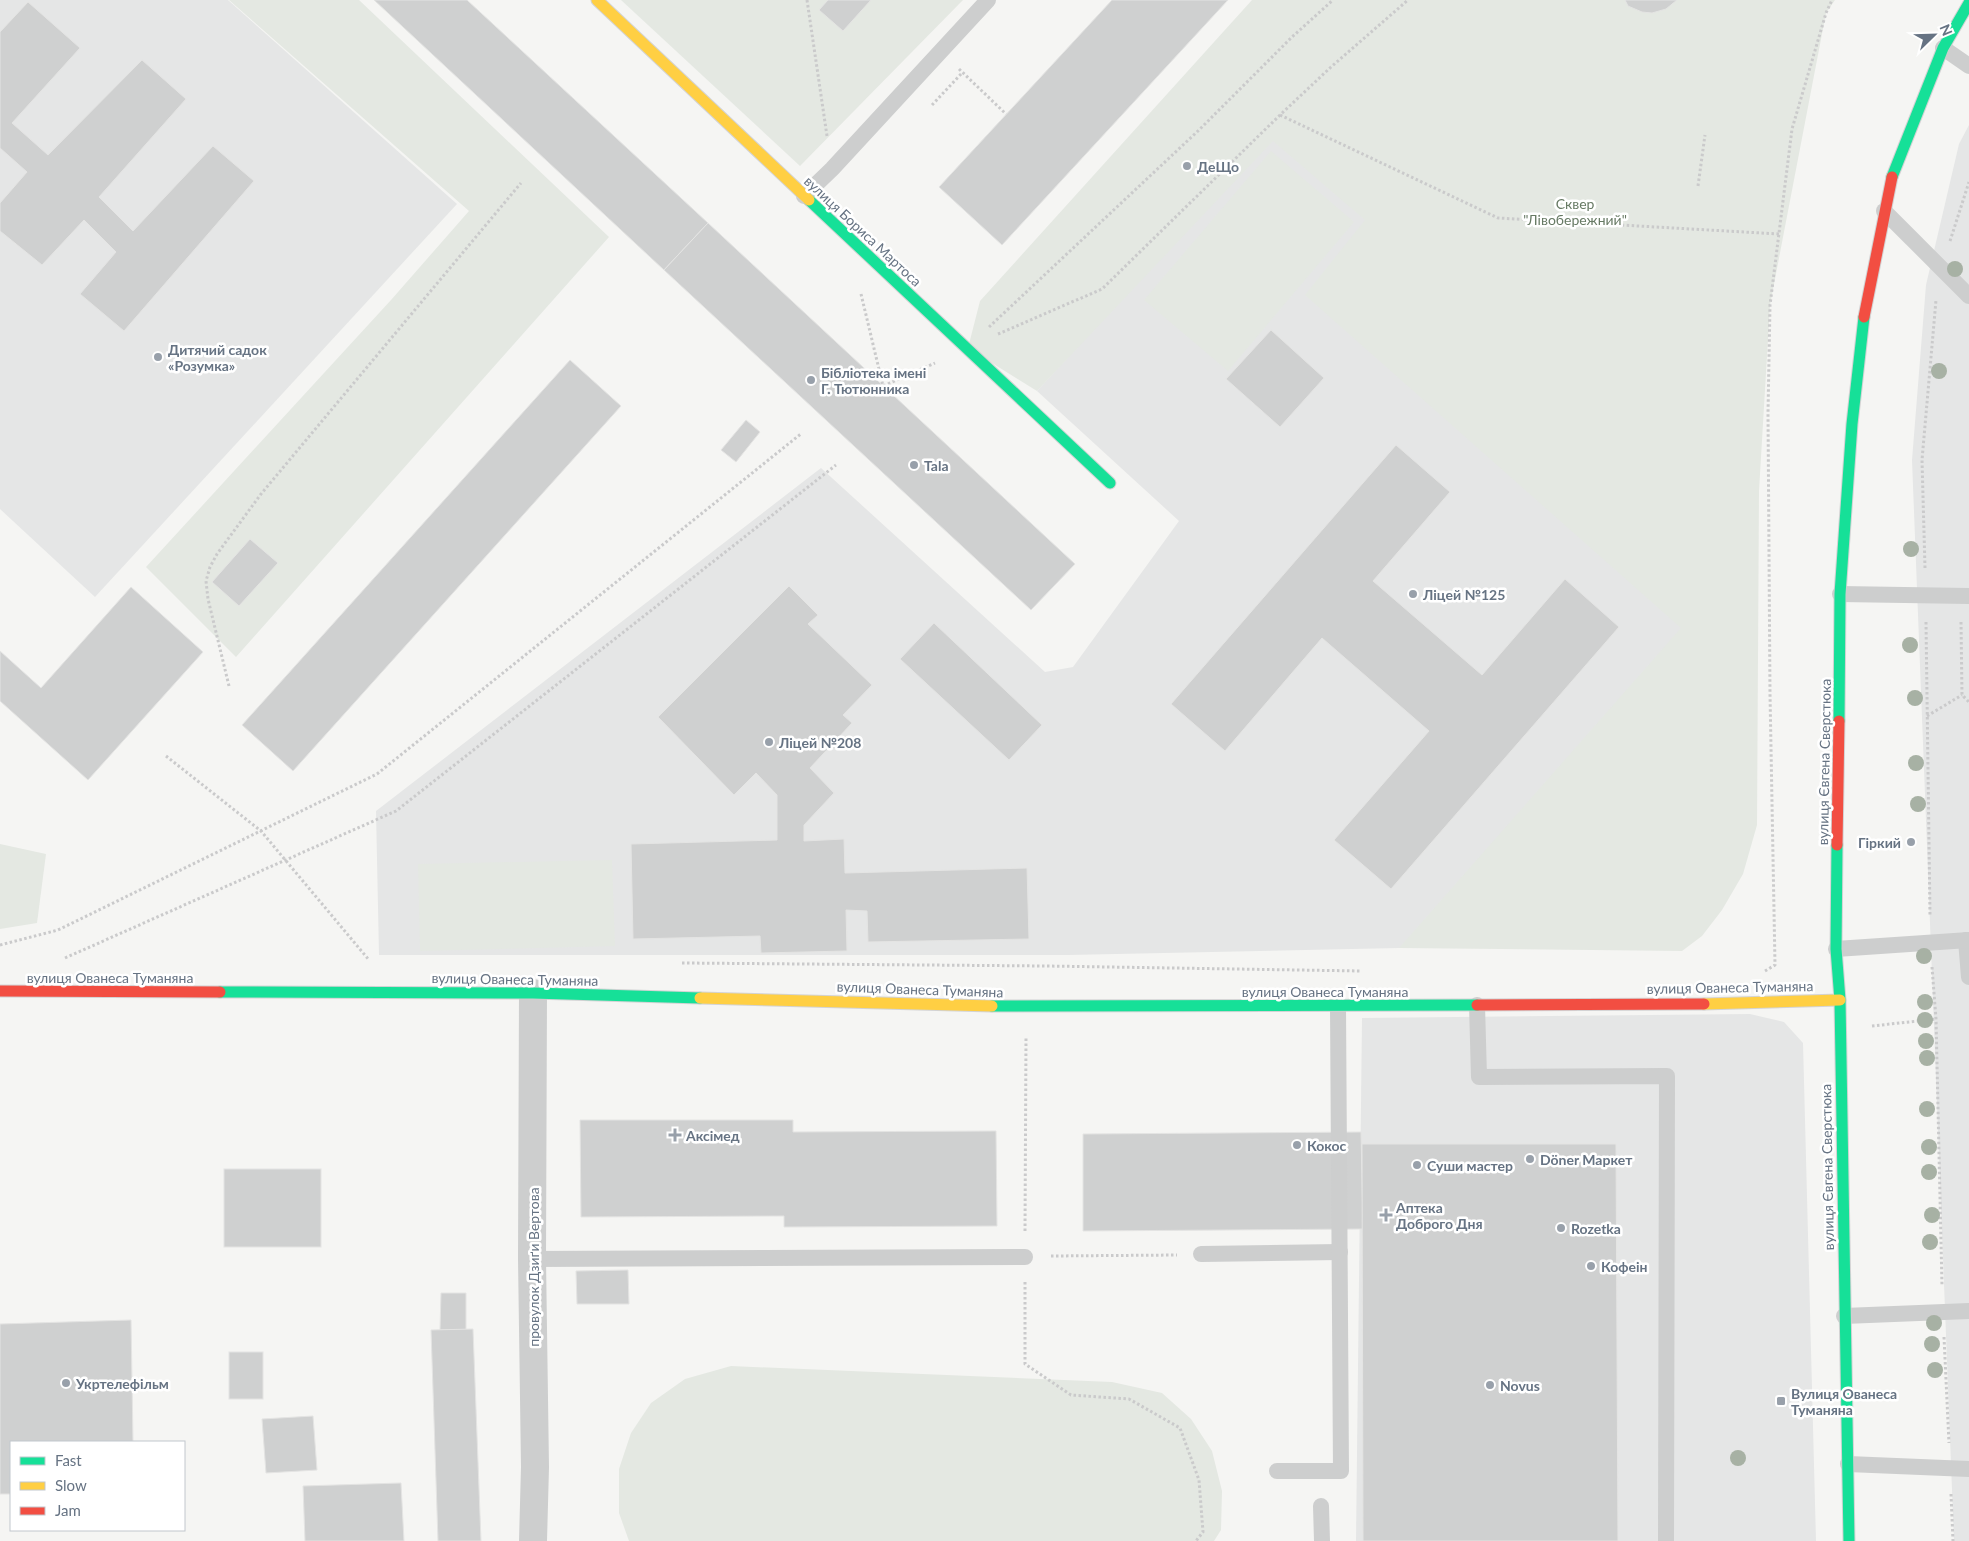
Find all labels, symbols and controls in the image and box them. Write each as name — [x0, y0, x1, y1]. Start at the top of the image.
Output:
north arrow — [1909, 10, 1959, 60]
text: N — [1936, 21, 1956, 38]
place label: ДеЩо — [1197, 158, 1239, 175]
marker: ДеЩо — [1181, 160, 1193, 172]
street label: вулиця Бориса Мартоса — [801, 172, 925, 290]
park label: Сквер "Лівобережний" — [1523, 195, 1627, 228]
place label: Дитячий садок «Розумка» — [168, 341, 267, 374]
marker: Дитячий садок «Розумка» — [152, 351, 164, 363]
place label: Бібліотека імені Г. Тютюнника — [821, 364, 926, 397]
marker: Бібліотека імені Г. Тютюнника — [805, 374, 817, 386]
place label: Tala — [924, 457, 949, 474]
marker: Tala — [908, 459, 920, 471]
place label: Ліцей №125 — [1422, 586, 1505, 603]
marker: Ліцей №125 — [1407, 588, 1419, 600]
street label: вулиця Євгена Сверстюка — [1814, 679, 1834, 845]
place label: Ліцей №208 — [778, 734, 861, 751]
marker: Ліцей №208 — [763, 736, 775, 748]
place label: Гіркий — [1858, 834, 1901, 851]
marker: Гіркий — [1905, 836, 1917, 848]
street label: вулиця Ованеса Туманяна — [27, 969, 193, 986]
street label: вулиця Ованеса Туманяна — [431, 969, 599, 989]
street label: вулиця Ованеса Туманяна — [1646, 977, 1814, 997]
street label: вулиця Ованеса Туманяна — [836, 978, 1004, 1000]
street label: вулиця Ованеса Туманяна — [1242, 983, 1408, 1000]
street label: вулиця Євгена Сверстюка — [1817, 1084, 1837, 1250]
place label: Аксімед — [685, 1127, 740, 1144]
marker: Аксімед — [668, 1128, 682, 1142]
place label: Кокос — [1307, 1137, 1347, 1154]
marker: Кокос — [1291, 1139, 1303, 1151]
place label: Döner Маркет — [1540, 1151, 1633, 1168]
marker: Döner Маркет — [1524, 1153, 1536, 1165]
place label: Суши мастер — [1427, 1157, 1513, 1174]
marker: Суши мастер — [1411, 1159, 1423, 1171]
street label: провулок Дзиґи Вертова — [525, 1187, 542, 1347]
place label: Аптека Доброго Дня — [1395, 1199, 1483, 1232]
marker: Аптека Доброго Дня — [1380, 1209, 1392, 1221]
place label: Rozetka — [1571, 1220, 1621, 1237]
marker: Rozetka — [1555, 1222, 1567, 1234]
place label: Кофеін — [1601, 1258, 1647, 1275]
marker: Кофеін — [1585, 1260, 1597, 1272]
place label: Укртелефільм — [75, 1375, 169, 1392]
marker: Укртелефільм — [60, 1377, 72, 1389]
place label: Novus — [1500, 1377, 1540, 1394]
marker: Novus — [1484, 1379, 1496, 1391]
place label: Вулиця Ованеса Туманяна — [1791, 1385, 1897, 1418]
marker: Вулиця Ованеса Туманяна — [1775, 1395, 1787, 1407]
legend — [10, 1441, 185, 1531]
text: Fast — [55, 1451, 82, 1469]
text: Slow — [55, 1476, 87, 1494]
text: Jam — [55, 1501, 81, 1519]

